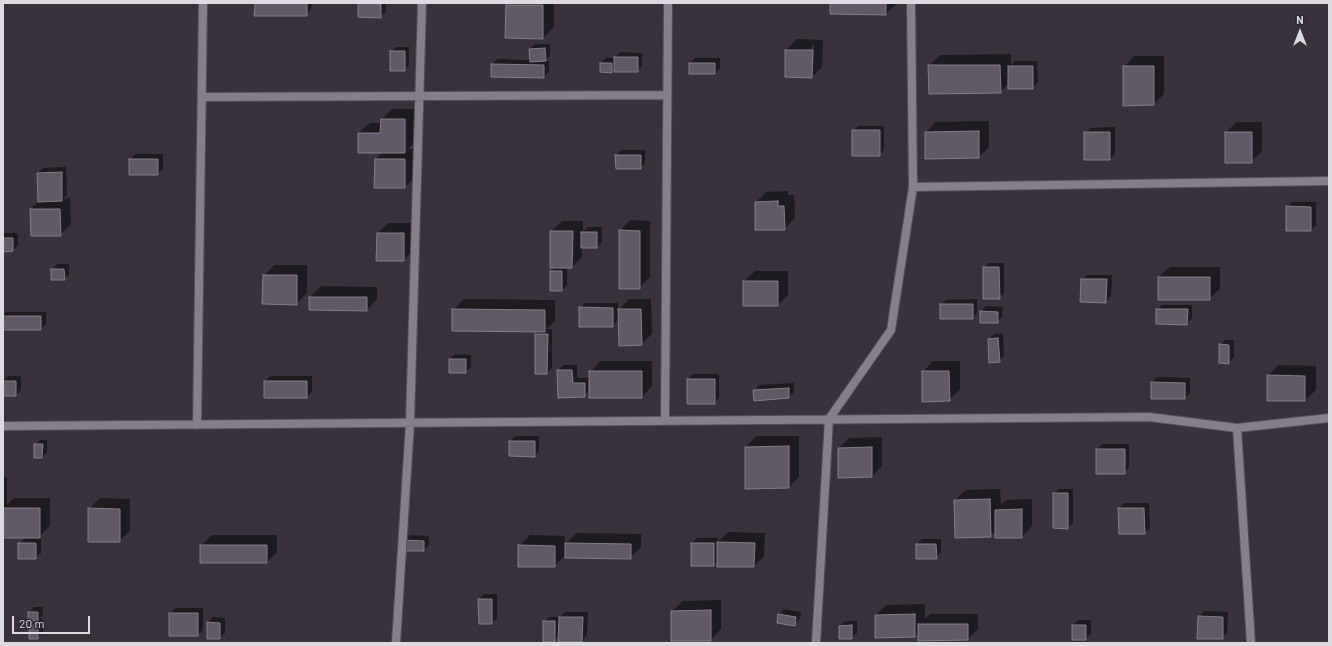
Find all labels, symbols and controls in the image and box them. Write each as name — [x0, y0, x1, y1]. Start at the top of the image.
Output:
north arrow — [1280, 12, 1320, 52]
text: N — [1296, 13, 1304, 26]
scale bar — [14, 608, 92, 634]
text: 20 m — [19, 616, 45, 630]

